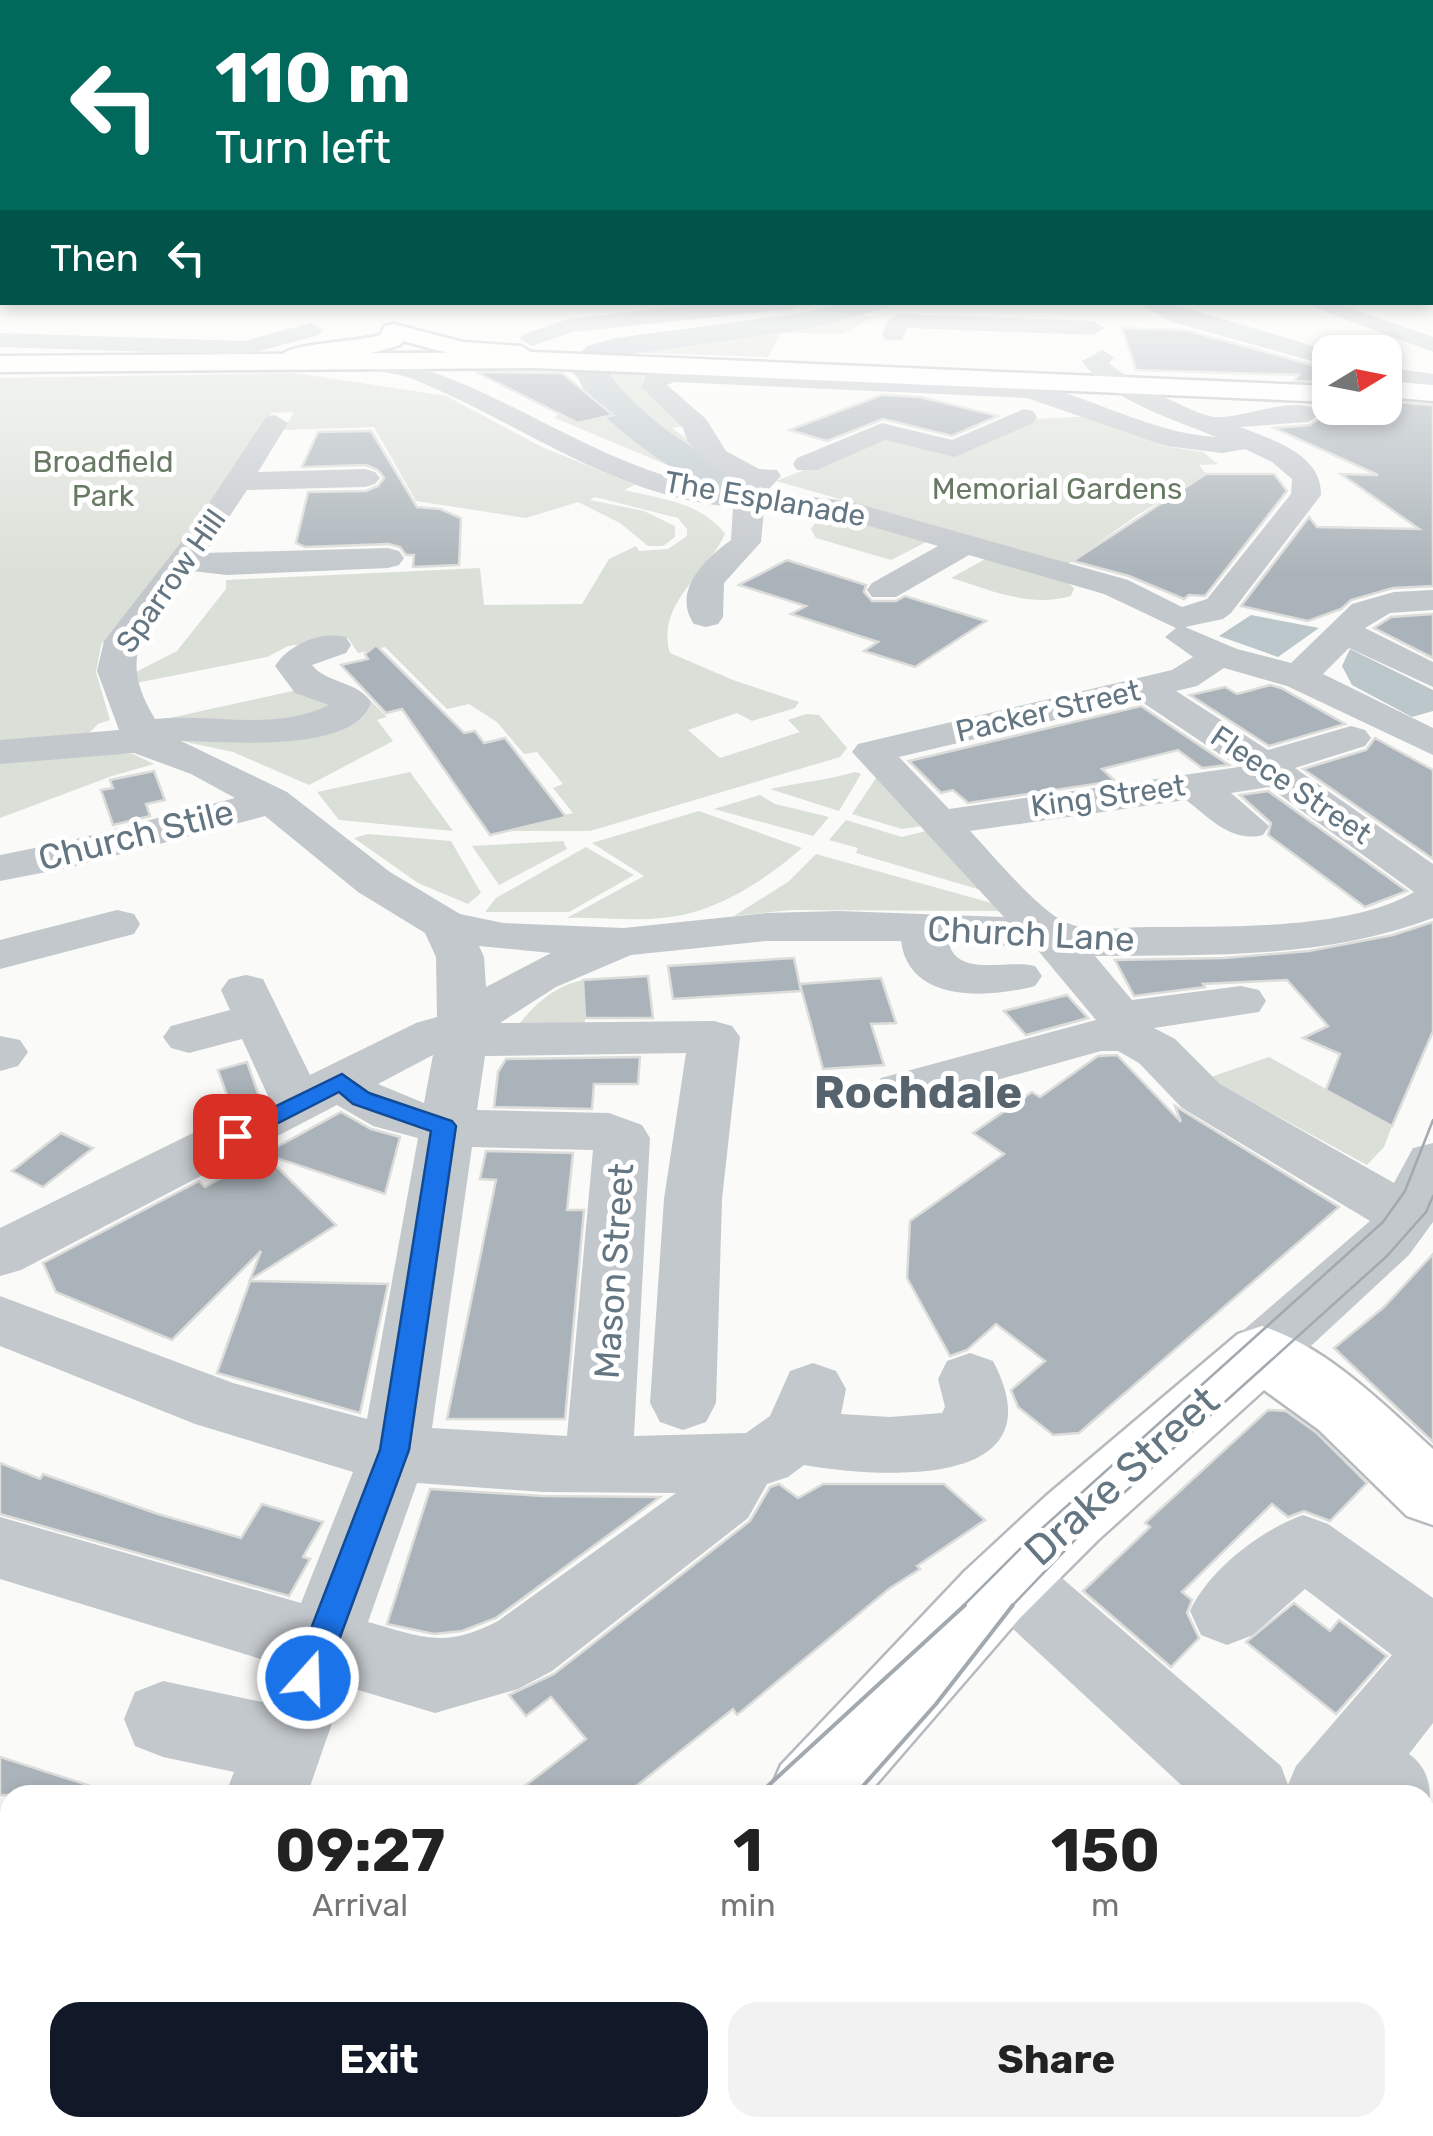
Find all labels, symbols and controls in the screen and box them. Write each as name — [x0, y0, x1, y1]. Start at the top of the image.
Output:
text: 110 m — [215, 37, 411, 120]
icon: left — [50, 40, 180, 170]
text: Turn left — [215, 121, 391, 174]
icon: left — [159, 230, 214, 285]
text: Then — [50, 235, 139, 281]
north arrow — [1312, 335, 1402, 425]
map controls — [1312, 335, 1402, 425]
park label: Broadfield Park — [32, 444, 174, 514]
street label: The Esplanade — [662, 464, 868, 534]
park label: Memorial Gardens — [932, 471, 1182, 507]
street label: Sparrow Hill — [109, 503, 233, 659]
street label: Packer Street — [952, 672, 1144, 750]
street label: Fleece Street — [1204, 718, 1378, 852]
street label: King Street — [1029, 767, 1188, 825]
street label: Church Stile — [34, 790, 238, 880]
street label: Church Lane — [926, 908, 1136, 960]
district label: Rochdale — [814, 1066, 1022, 1119]
pin — [193, 1094, 278, 1179]
icon: arrive — [208, 1109, 263, 1164]
street label: Mason Street — [586, 1162, 642, 1380]
street label: Drake Street — [1015, 1376, 1229, 1576]
position arrow — [256, 1626, 360, 1730]
text: 09:27 — [275, 1815, 445, 1886]
text: 1 — [733, 1815, 763, 1886]
text: 150 — [1051, 1815, 1160, 1886]
text: Arrival — [312, 1886, 408, 1924]
text: min — [720, 1886, 776, 1924]
text: m — [1091, 1886, 1120, 1924]
button: Exit — [50, 2002, 708, 2117]
button: Share — [728, 2002, 1385, 2117]

